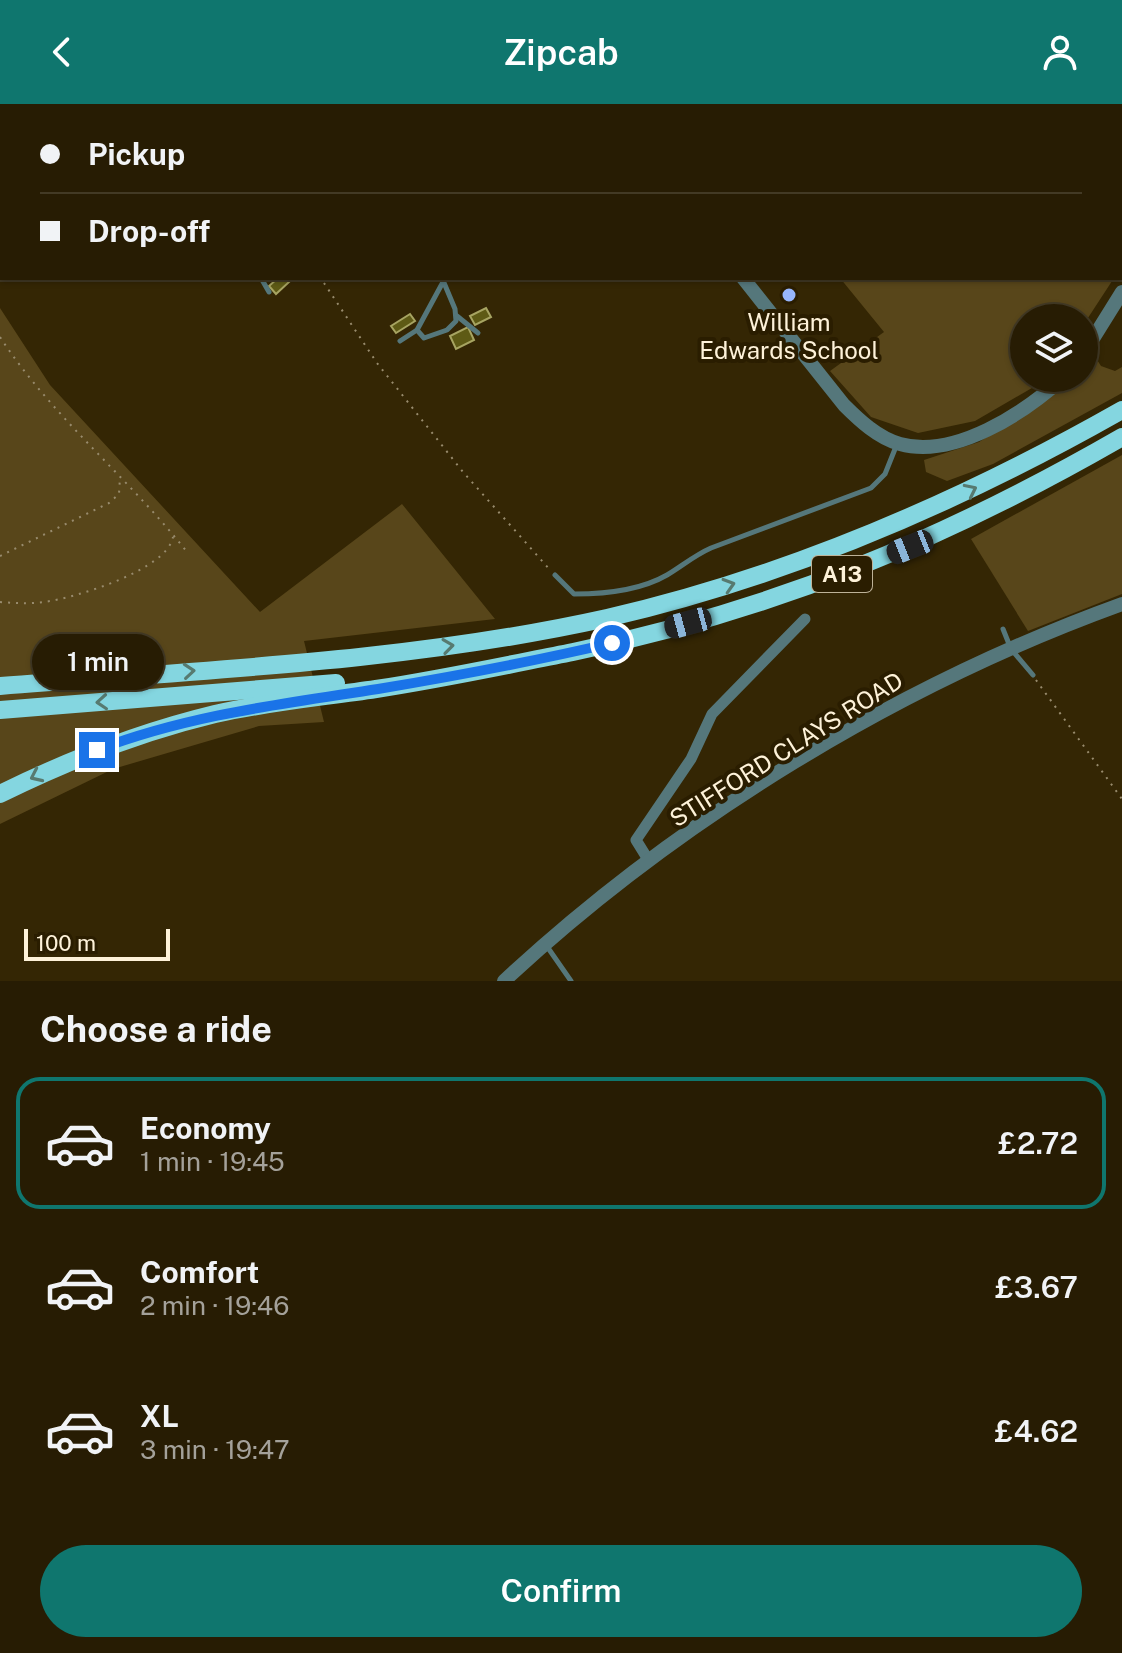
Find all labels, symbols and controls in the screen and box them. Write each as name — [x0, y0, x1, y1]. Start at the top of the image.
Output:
icon: back — [40, 30, 84, 74]
icon: person — [1038, 30, 1082, 74]
text: Zipcab — [503, 31, 619, 73]
text: Pickup — [88, 136, 185, 172]
text: Drop-off — [88, 213, 210, 249]
marker: William Edwards School — [780, 286, 798, 304]
map controls — [1010, 304, 1098, 392]
button: layers — [1010, 304, 1098, 392]
place label: William Edwards School — [699, 308, 879, 364]
one-way arrow — [963, 484, 977, 500]
car — [883, 527, 937, 567]
road number: A13 — [812, 556, 872, 592]
one-way arrow — [722, 578, 736, 594]
car — [662, 605, 714, 641]
route start — [594, 625, 630, 661]
callout: 1 min — [31, 634, 163, 690]
one-way arrow — [442, 637, 455, 654]
text: 1 min — [67, 646, 129, 677]
one-way arrow — [183, 663, 196, 680]
street label: STIFFORD CLAYS ROAD — [664, 666, 908, 832]
one-way arrow — [95, 693, 108, 710]
route end — [79, 732, 115, 768]
one-way arrow — [30, 766, 45, 782]
scale bar — [24, 925, 170, 961]
text: 100 m — [36, 930, 96, 956]
text: Choose a ride — [40, 1008, 272, 1050]
icon: car — [44, 1107, 116, 1179]
text: Economy — [140, 1110, 271, 1146]
text: £2.72 — [998, 1125, 1078, 1161]
text: 1 min · 19:45 — [140, 1146, 285, 1177]
icon: car — [44, 1251, 116, 1323]
text: Comfort — [140, 1254, 259, 1290]
text: £3.67 — [995, 1269, 1078, 1305]
text: 2 min · 19:46 — [140, 1290, 289, 1321]
icon: car — [44, 1395, 116, 1467]
text: XL — [140, 1398, 179, 1434]
text: £4.62 — [994, 1413, 1078, 1449]
text: 3 min · 19:47 — [140, 1434, 290, 1465]
button: Confirm — [40, 1545, 1082, 1637]

